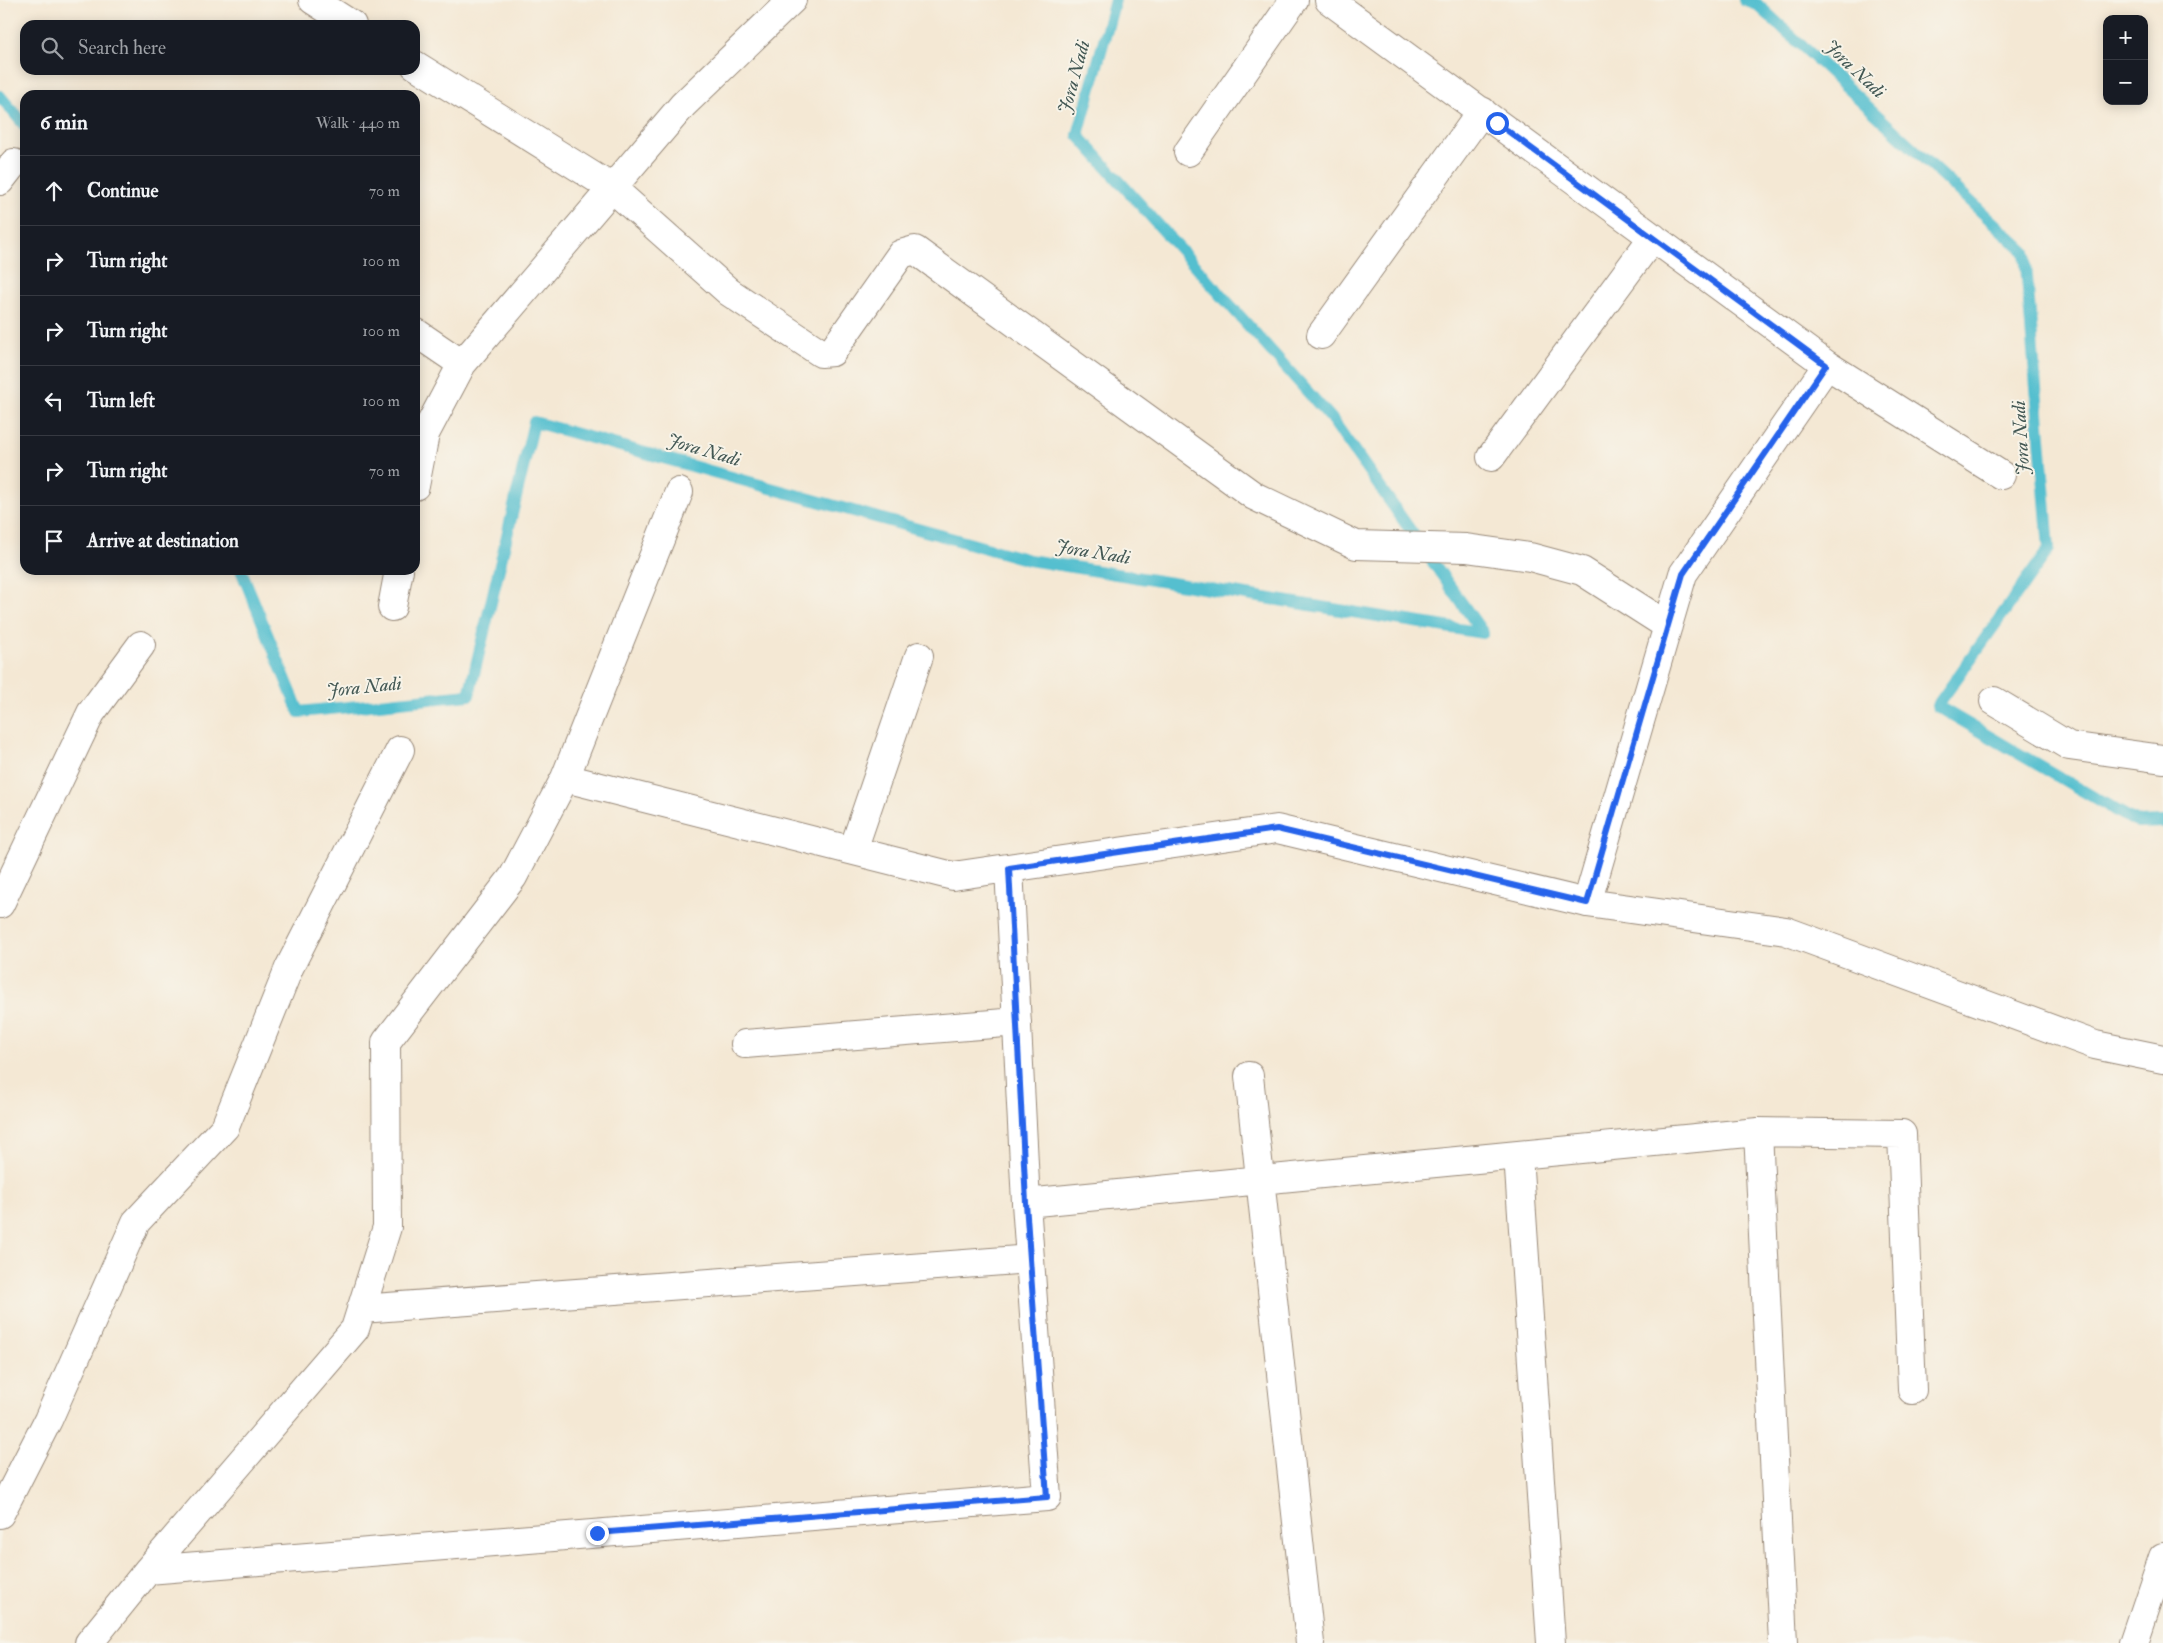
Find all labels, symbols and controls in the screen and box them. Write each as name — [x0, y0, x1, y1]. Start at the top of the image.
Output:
map controls — [2103, 15, 2148, 105]
button: + — [2103, 15, 2148, 60]
search box — [20, 20, 420, 75]
icon: search — [38, 34, 66, 62]
water label: Jora Nadi — [1819, 35, 1891, 103]
text: Search here — [78, 36, 166, 60]
water label: Jora Nadi — [1053, 37, 1095, 117]
button: − — [2103, 60, 2148, 105]
text: 6 min — [40, 109, 88, 136]
route start — [1486, 112, 1509, 135]
text: Walk · 440 m — [316, 113, 400, 133]
icon: ahead — [40, 177, 68, 205]
text: Continue — [87, 179, 158, 203]
text: 70 m — [369, 181, 400, 201]
icon: right — [40, 247, 68, 275]
text: Turn right — [87, 249, 167, 273]
text: 100 m — [362, 251, 400, 271]
icon: right — [40, 317, 68, 345]
text: Turn right — [87, 319, 167, 343]
text: 100 m — [362, 321, 400, 341]
icon: left — [40, 387, 68, 415]
text: Turn left — [87, 389, 155, 413]
text: 100 m — [362, 391, 400, 411]
water label: Jora Nadi — [2006, 400, 2036, 476]
water label: Jora Nadi — [664, 428, 744, 472]
icon: right — [40, 457, 68, 485]
text: Turn right — [87, 459, 167, 483]
text: 70 m — [369, 461, 400, 481]
icon: arrive — [40, 527, 68, 555]
text: Arrive at destination — [87, 529, 239, 553]
water label: Jora Nadi — [1054, 534, 1132, 570]
water label: Jora Nadi — [325, 671, 403, 703]
route end — [586, 1522, 609, 1545]

